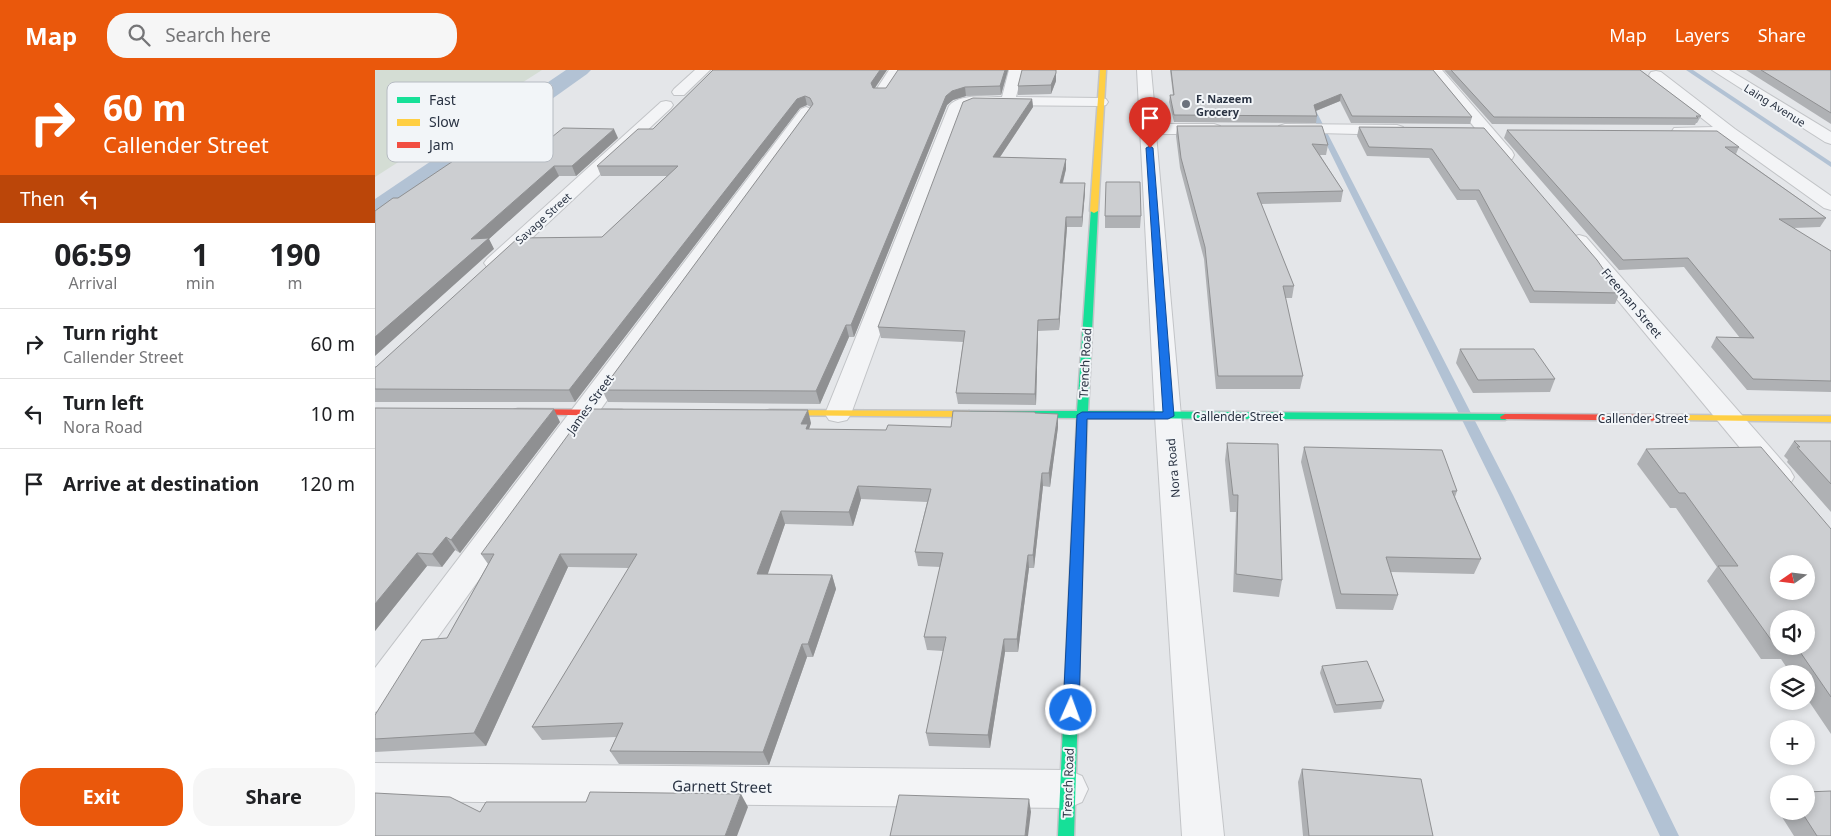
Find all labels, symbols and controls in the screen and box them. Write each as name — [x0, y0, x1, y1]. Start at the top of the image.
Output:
search box — [107, 13, 457, 58]
text: Map — [25, 19, 77, 52]
icon: search — [125, 21, 153, 49]
text: Search here — [165, 22, 271, 48]
text: Map — [1609, 23, 1647, 47]
text: Layers — [1675, 23, 1730, 47]
text: Share — [1758, 23, 1806, 47]
street label: Laing Avenue — [1741, 80, 1809, 130]
legend — [387, 82, 553, 162]
text: 60 m — [103, 84, 186, 131]
icon: right — [20, 90, 85, 155]
text: Fast — [429, 90, 456, 109]
place label: F. Nazeem Grocery — [1196, 91, 1252, 119]
pin — [1129, 97, 1171, 148]
marker: F. Nazeem Grocery — [1180, 98, 1192, 110]
icon: arrive — [1136, 104, 1164, 132]
text: Slow — [429, 112, 460, 131]
text: Callender Street — [103, 129, 269, 159]
text: Jam — [427, 135, 454, 154]
icon: left — [75, 185, 103, 213]
text: Then — [20, 186, 65, 212]
street label: Savage Street — [512, 189, 574, 247]
text: 06:59 — [54, 234, 131, 275]
text: 1 — [192, 234, 209, 275]
text: 190 — [269, 234, 321, 275]
street label: Freeman Street — [1598, 264, 1667, 342]
text: Arrival — [68, 272, 117, 294]
text: min — [186, 272, 215, 294]
text: m — [287, 272, 302, 294]
text: Turn right — [63, 320, 158, 346]
street label: Trench Road — [1075, 328, 1095, 398]
icon: right — [20, 330, 48, 358]
text: 60 m — [311, 331, 355, 357]
text: Callender Street — [63, 346, 184, 368]
street label: James Street — [562, 370, 618, 438]
text: Turn left — [63, 390, 144, 416]
icon: left — [20, 400, 48, 428]
text: 10 m — [311, 401, 355, 427]
street label: Callender Street — [1193, 408, 1284, 425]
street label: Callender Street — [1598, 410, 1689, 427]
text: Nora Road — [63, 416, 143, 438]
street label: Nora Road — [1162, 437, 1184, 499]
icon: arrive — [20, 470, 48, 498]
text: Arrive at destination — [63, 471, 259, 497]
text: 120 m — [300, 471, 355, 497]
north arrow — [1770, 555, 1815, 600]
map controls — [1770, 555, 1815, 820]
button: sound — [1770, 610, 1815, 655]
button: layers — [1770, 665, 1815, 710]
position arrow — [1044, 683, 1096, 735]
button: + — [1770, 720, 1815, 765]
street label: Trench Road — [1058, 748, 1078, 818]
button: Exit — [20, 768, 183, 826]
button: Share — [193, 768, 355, 826]
street label: Garnett Street — [672, 775, 773, 797]
button: − — [1770, 775, 1815, 820]

